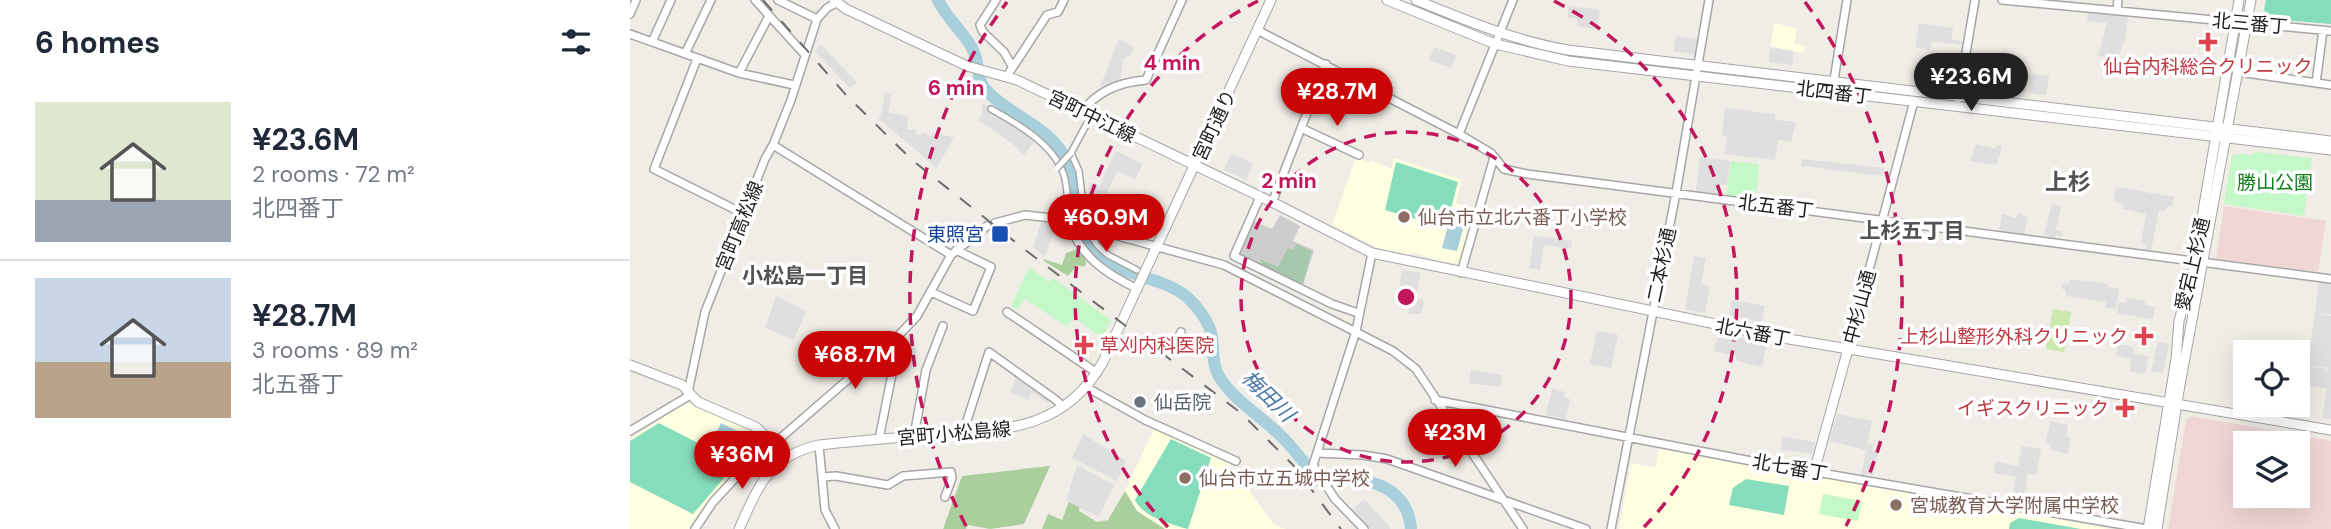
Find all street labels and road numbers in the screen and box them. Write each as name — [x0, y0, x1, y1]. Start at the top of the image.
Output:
street label: 北三番丁 — [2211, 8, 2289, 39]
street label: 北四番丁 — [1795, 75, 1873, 110]
street label: 宮町中江線 — [1044, 84, 1140, 149]
street label: 宮町通り — [1187, 85, 1242, 165]
street label: 宮町高松線 — [710, 177, 769, 275]
street label: 北五番丁 — [1737, 189, 1815, 224]
street label: 愛宕上杉通 — [2170, 215, 2215, 313]
street label: 二本杉通 — [1641, 225, 1682, 305]
street label: 中杉山通 — [1838, 267, 1881, 347]
street label: 北六番丁 — [1713, 313, 1793, 352]
street label: 宮町小松島線 — [896, 416, 1012, 451]
street label: 北七番丁 — [1750, 449, 1830, 486]

